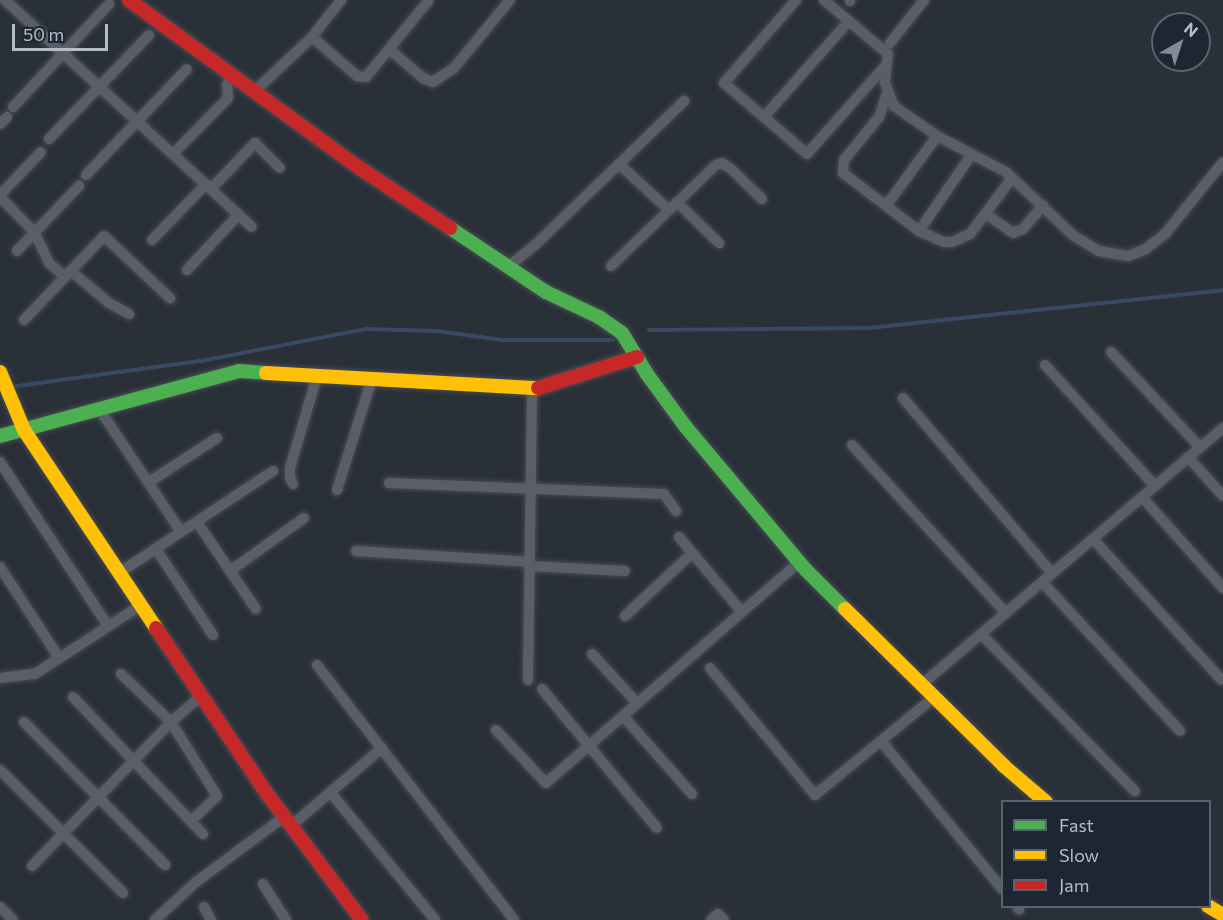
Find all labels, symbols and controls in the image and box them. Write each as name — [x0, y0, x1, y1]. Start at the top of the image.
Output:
scale bar — [15, 12, 111, 50]
north arrow — [1151, 12, 1211, 72]
text: N — [1181, 18, 1202, 40]
text: 50 m — [23, 23, 64, 45]
legend — [1001, 800, 1211, 908]
text: Fast — [1059, 814, 1094, 836]
text: Slow — [1059, 844, 1099, 866]
text: Jam — [1059, 874, 1089, 896]

